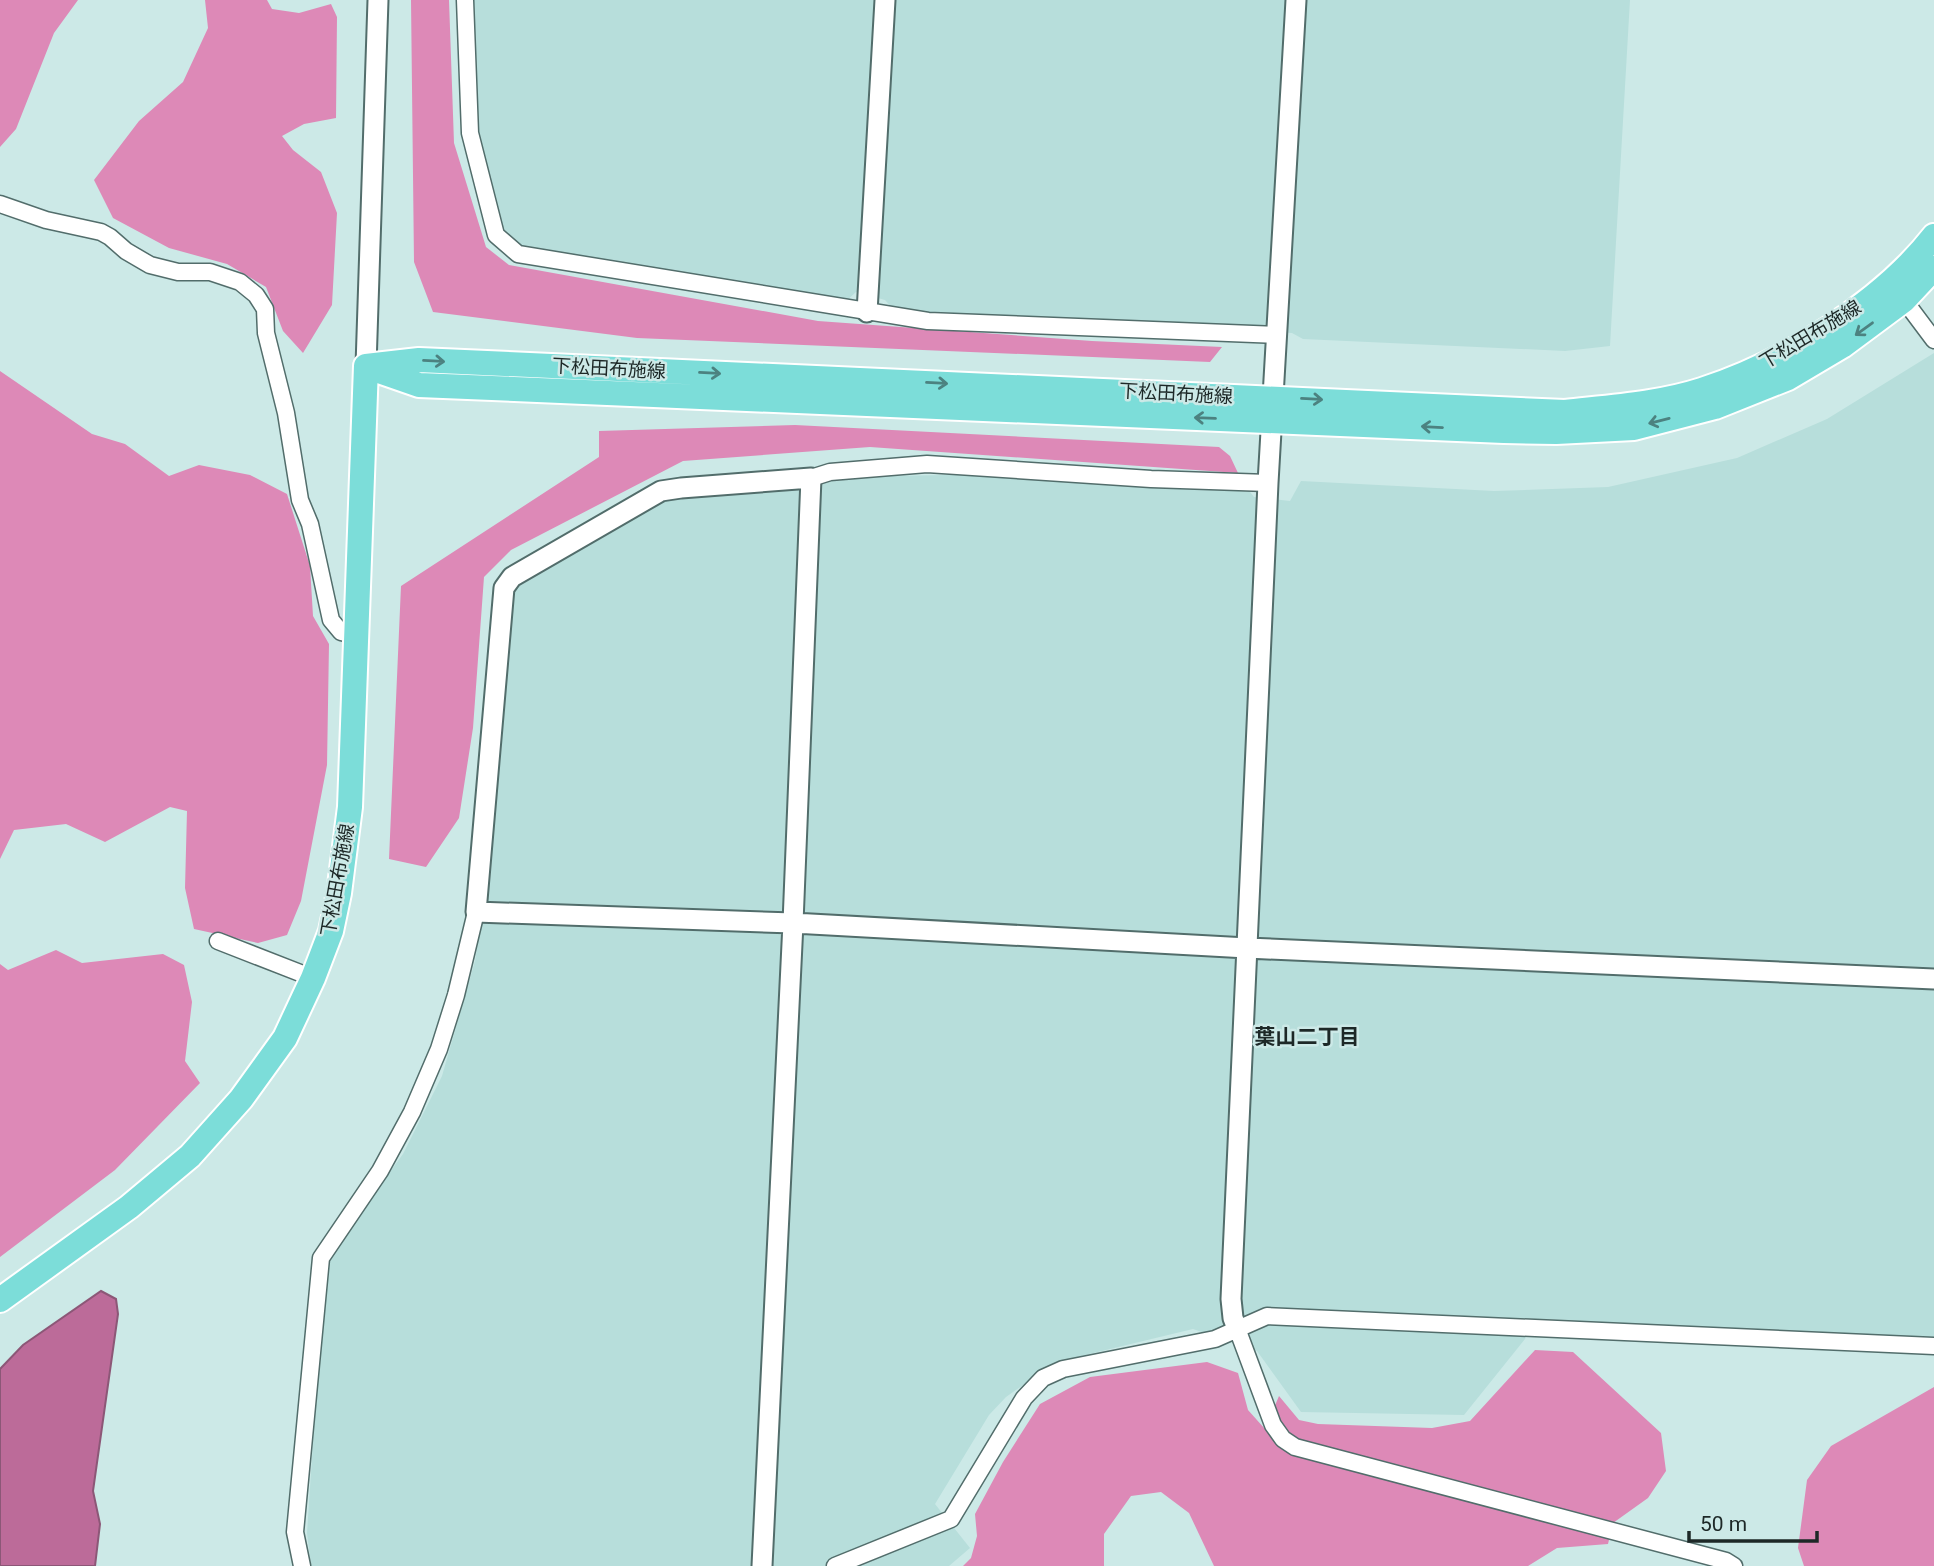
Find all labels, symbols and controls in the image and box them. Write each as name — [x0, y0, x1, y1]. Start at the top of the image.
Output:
street label: 下松田布施線 — [1755, 295, 1865, 374]
one-way arrow — [1855, 321, 1874, 336]
one-way arrow — [422, 354, 445, 367]
street label: 下松田布施線 — [551, 354, 667, 383]
one-way arrow — [698, 366, 721, 379]
one-way arrow — [926, 376, 949, 389]
street label: 下松田布施線 — [1118, 379, 1234, 408]
one-way arrow — [1300, 393, 1323, 406]
one-way arrow — [1194, 411, 1217, 424]
one-way arrow — [1648, 415, 1671, 428]
one-way arrow — [1421, 421, 1444, 434]
street label: 下松田布施線 — [316, 822, 359, 938]
district label: 葉山二丁目 — [1255, 1025, 1360, 1049]
scale bar — [1689, 1500, 1817, 1544]
text: 50 m — [1700, 1512, 1747, 1536]

